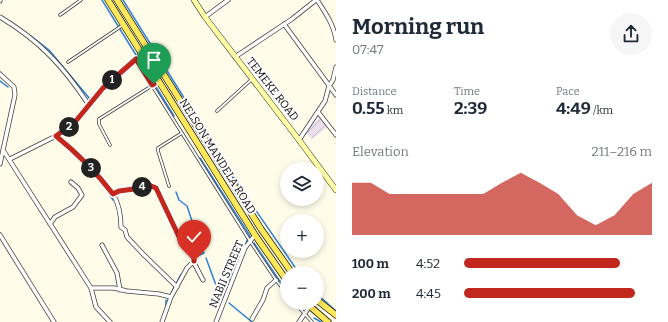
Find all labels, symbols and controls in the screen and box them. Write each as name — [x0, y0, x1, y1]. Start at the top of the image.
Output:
text: Morning run — [352, 13, 484, 40]
button: share — [610, 13, 652, 55]
text: 07:47 — [352, 42, 384, 57]
pin — [137, 43, 171, 84]
icon: arrive — [143, 49, 165, 71]
street label: TEMEKE ROAD — [244, 55, 301, 123]
pin: 1 — [102, 70, 122, 90]
text: 1 — [110, 73, 114, 86]
text: Distance — [352, 85, 397, 98]
text: Time — [454, 85, 480, 98]
text: Pace — [556, 85, 580, 98]
street label: NELSON MANDELA ROAD — [177, 96, 259, 216]
text: 0.55 — [352, 98, 385, 119]
text: 2:39 — [454, 98, 487, 119]
text: 4:49 — [556, 98, 591, 119]
text: km — [385, 104, 403, 117]
text: /km — [591, 104, 613, 117]
pin: 2 — [59, 117, 79, 137]
text: 2 — [66, 120, 72, 133]
text: Elevation — [352, 144, 409, 159]
text: 211–216 m — [592, 144, 652, 159]
pin: 3 — [81, 158, 101, 178]
text: 3 — [88, 161, 94, 174]
map controls — [280, 162, 324, 310]
button: layers — [280, 162, 324, 206]
pin: 4 — [132, 177, 152, 197]
text: 4 — [139, 180, 145, 193]
button: + — [280, 214, 324, 258]
pin — [177, 220, 211, 261]
icon: check — [183, 226, 205, 248]
street label: NABII STREET — [206, 238, 247, 310]
text: 100 m — [352, 256, 389, 271]
text: 4:52 — [416, 256, 440, 271]
button: − — [280, 266, 324, 310]
text: 200 m — [352, 286, 391, 301]
text: 4:45 — [416, 286, 441, 301]

